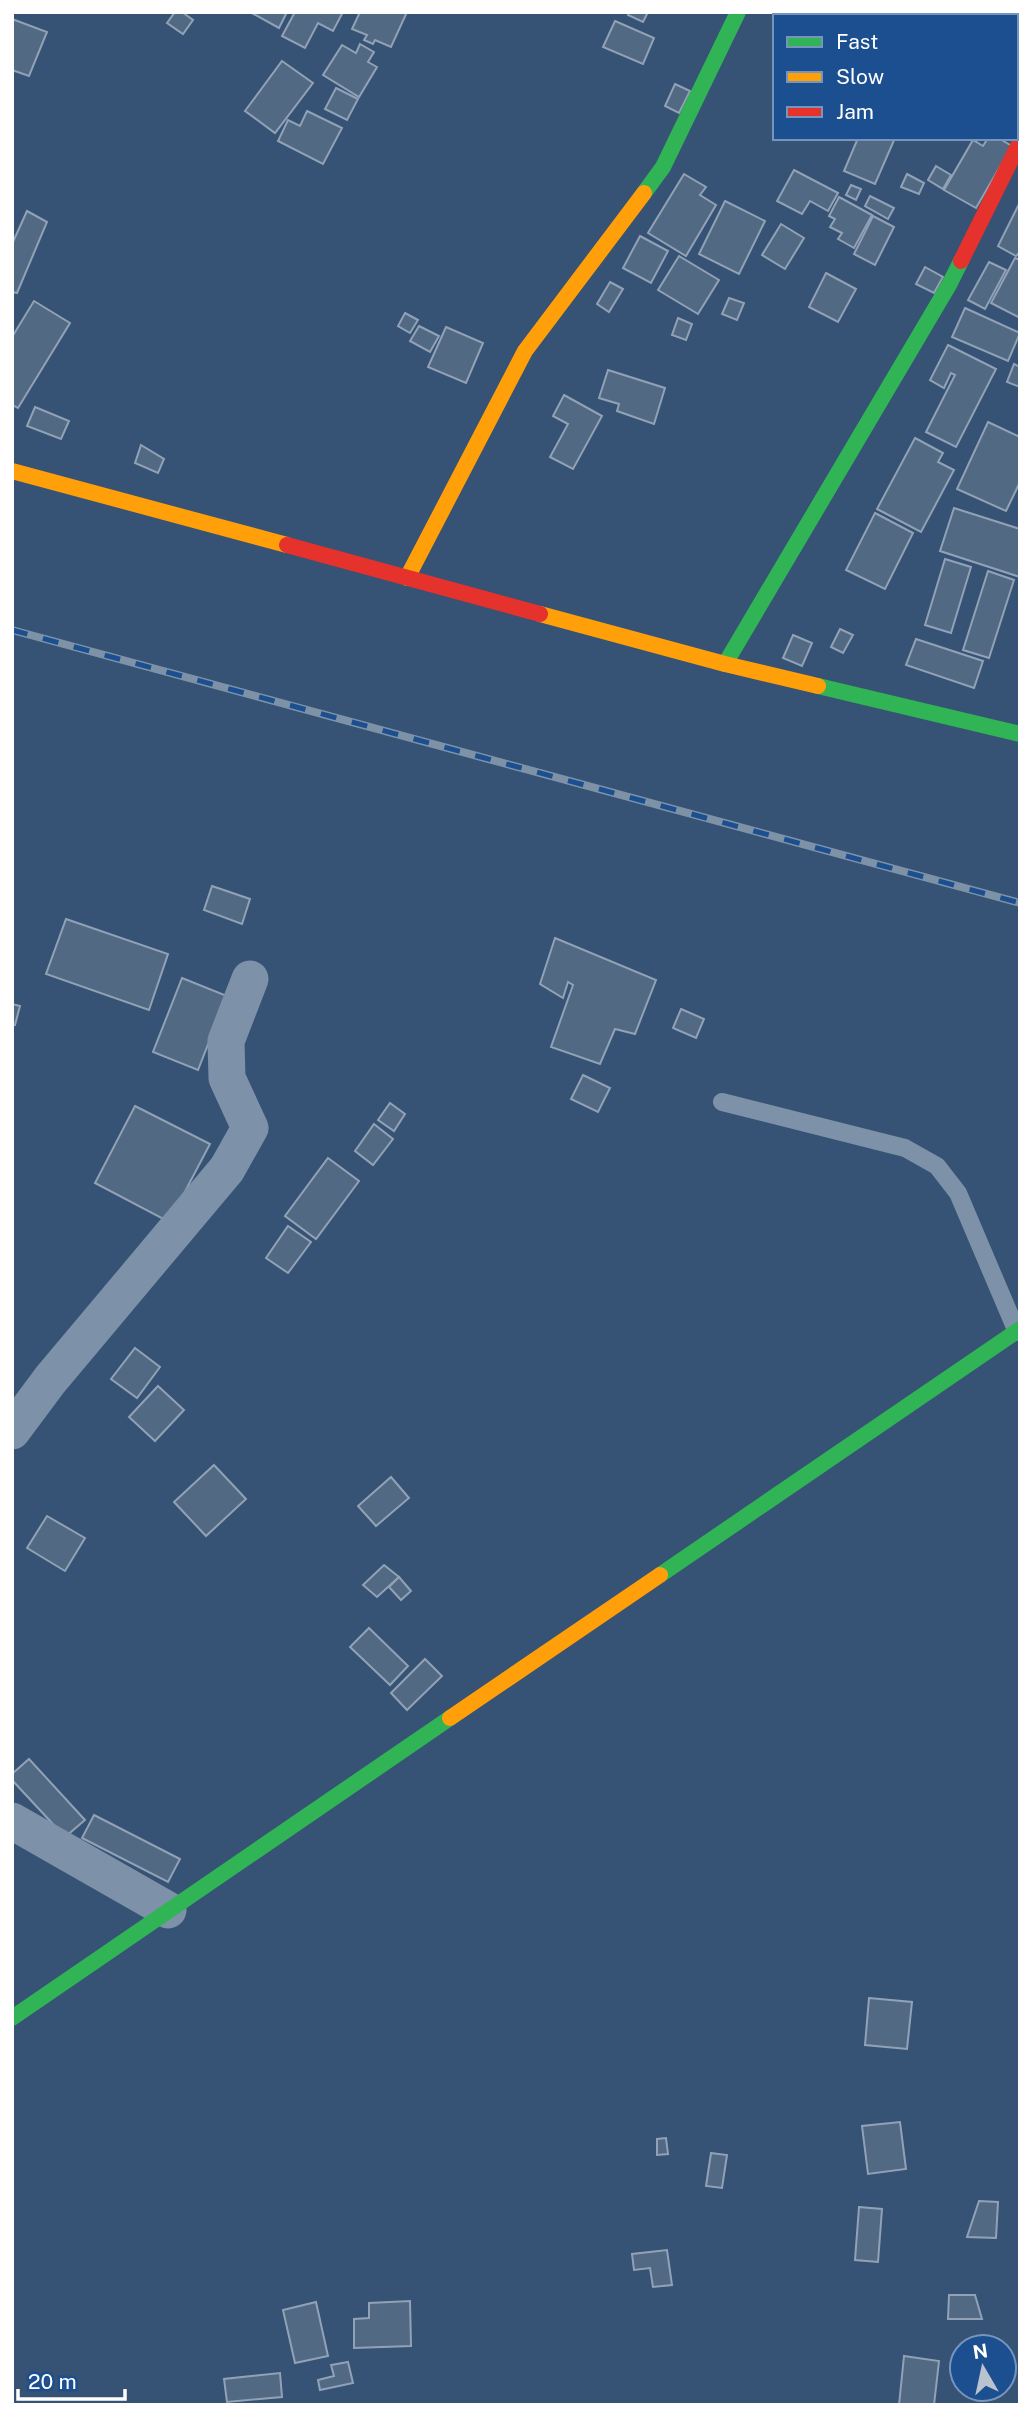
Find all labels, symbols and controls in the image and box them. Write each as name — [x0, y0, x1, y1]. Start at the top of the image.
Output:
legend — [773, 14, 1018, 140]
text: Fast — [836, 29, 878, 54]
text: Slow — [836, 64, 884, 89]
text: Jam — [836, 99, 874, 124]
north arrow — [948, 2333, 1018, 2403]
text: N — [971, 2339, 989, 2363]
scale bar — [18, 2358, 124, 2402]
text: 20 m — [28, 2369, 77, 2394]

